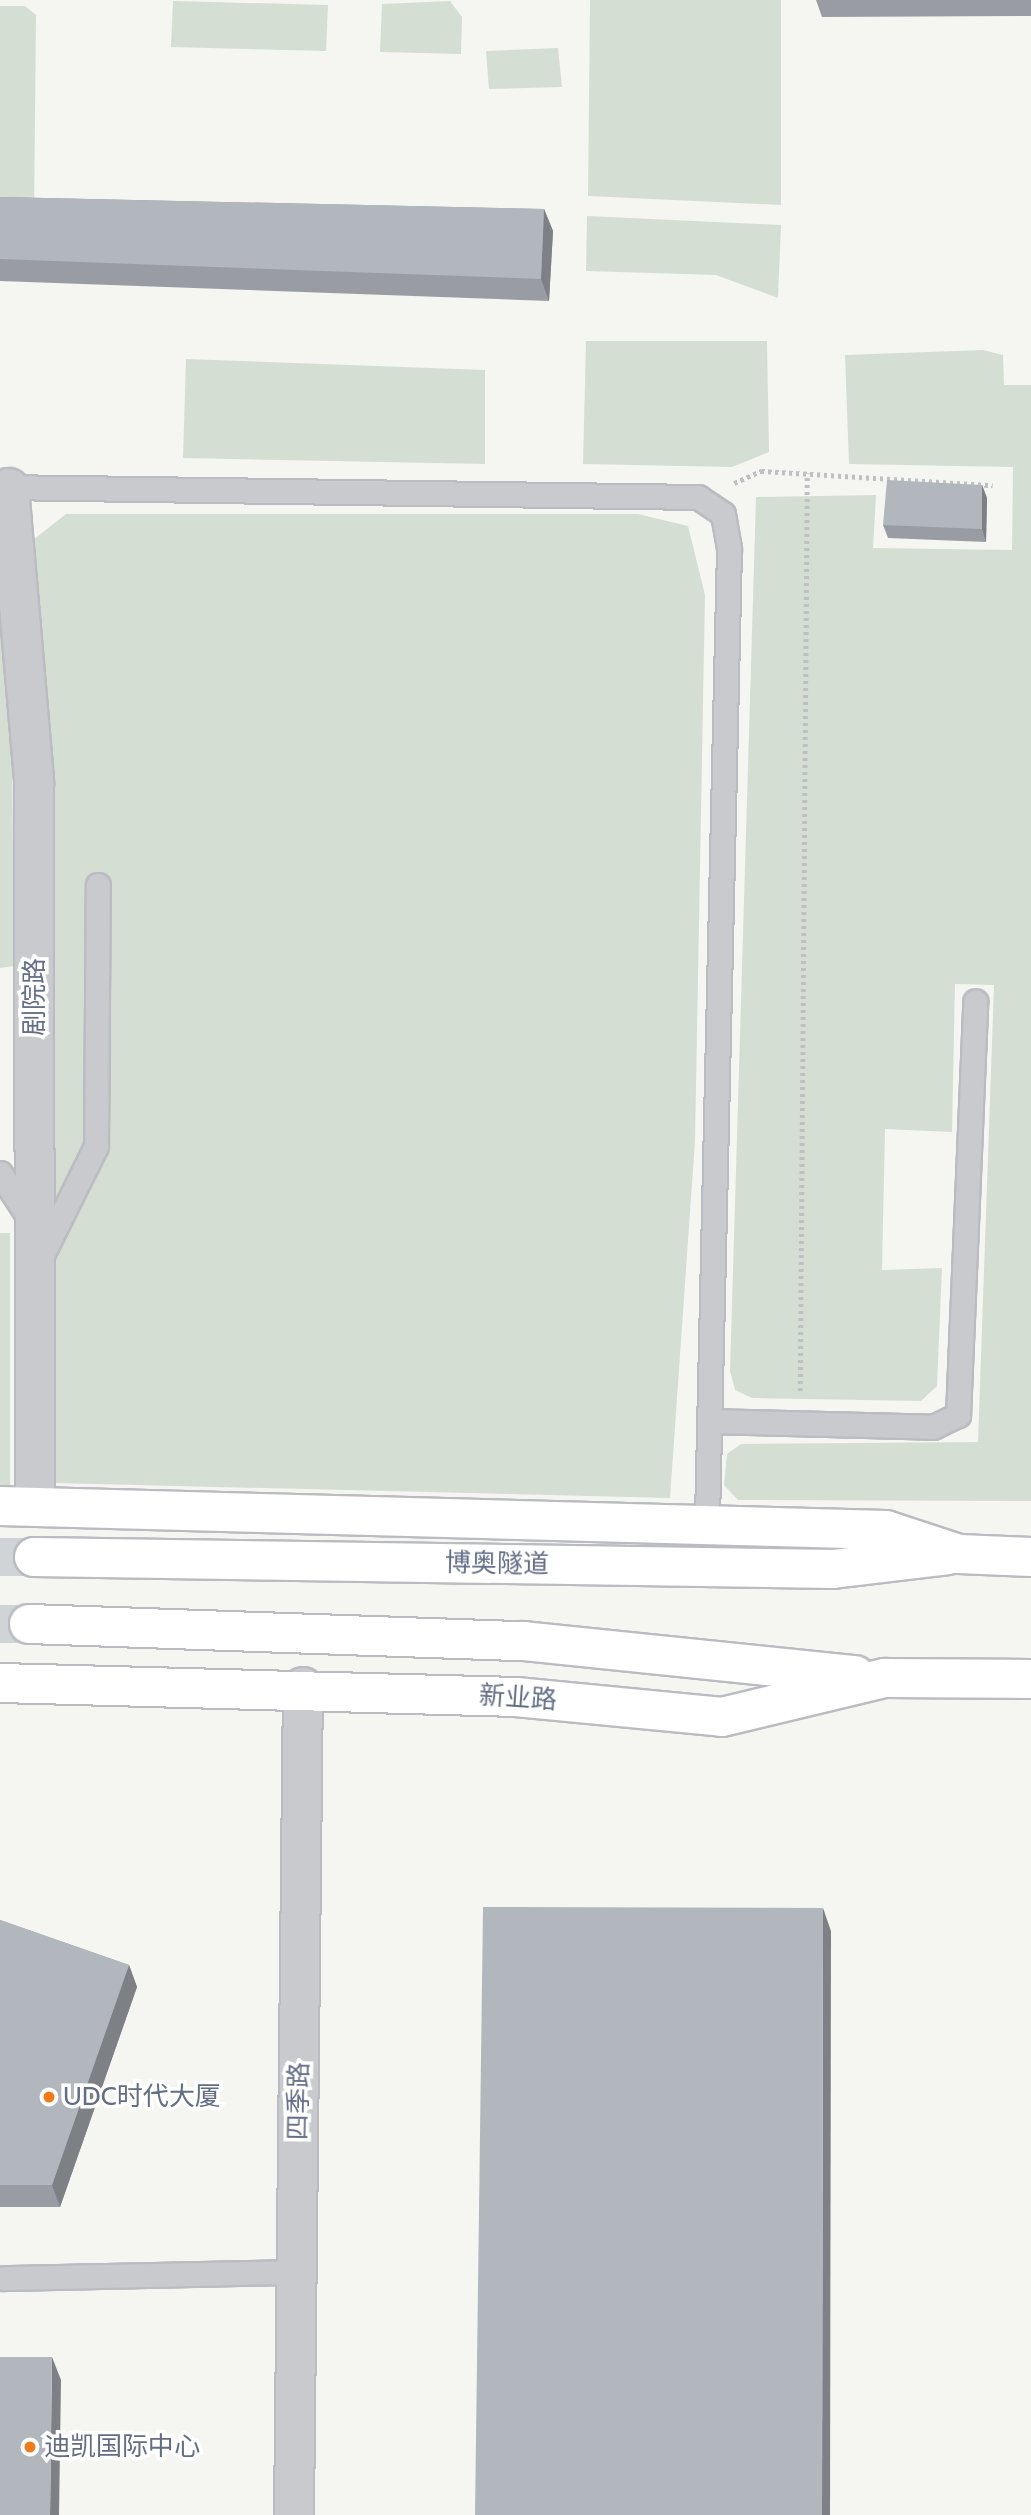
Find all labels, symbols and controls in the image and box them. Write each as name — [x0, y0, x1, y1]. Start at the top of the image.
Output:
street label: 剧院路 — [19, 958, 51, 1036]
street label: 博奥隧道 — [445, 1547, 549, 1581]
street label: 新业路 — [478, 1680, 558, 1716]
street label: 四季路 — [283, 2062, 315, 2140]
place label: UDC时代大厦 — [63, 2081, 221, 2113]
marker: UDC时代大厦 — [41, 2089, 57, 2105]
place label: 迪凯国际中心 — [44, 2431, 200, 2463]
marker: 迪凯国际中心 — [22, 2439, 38, 2455]

